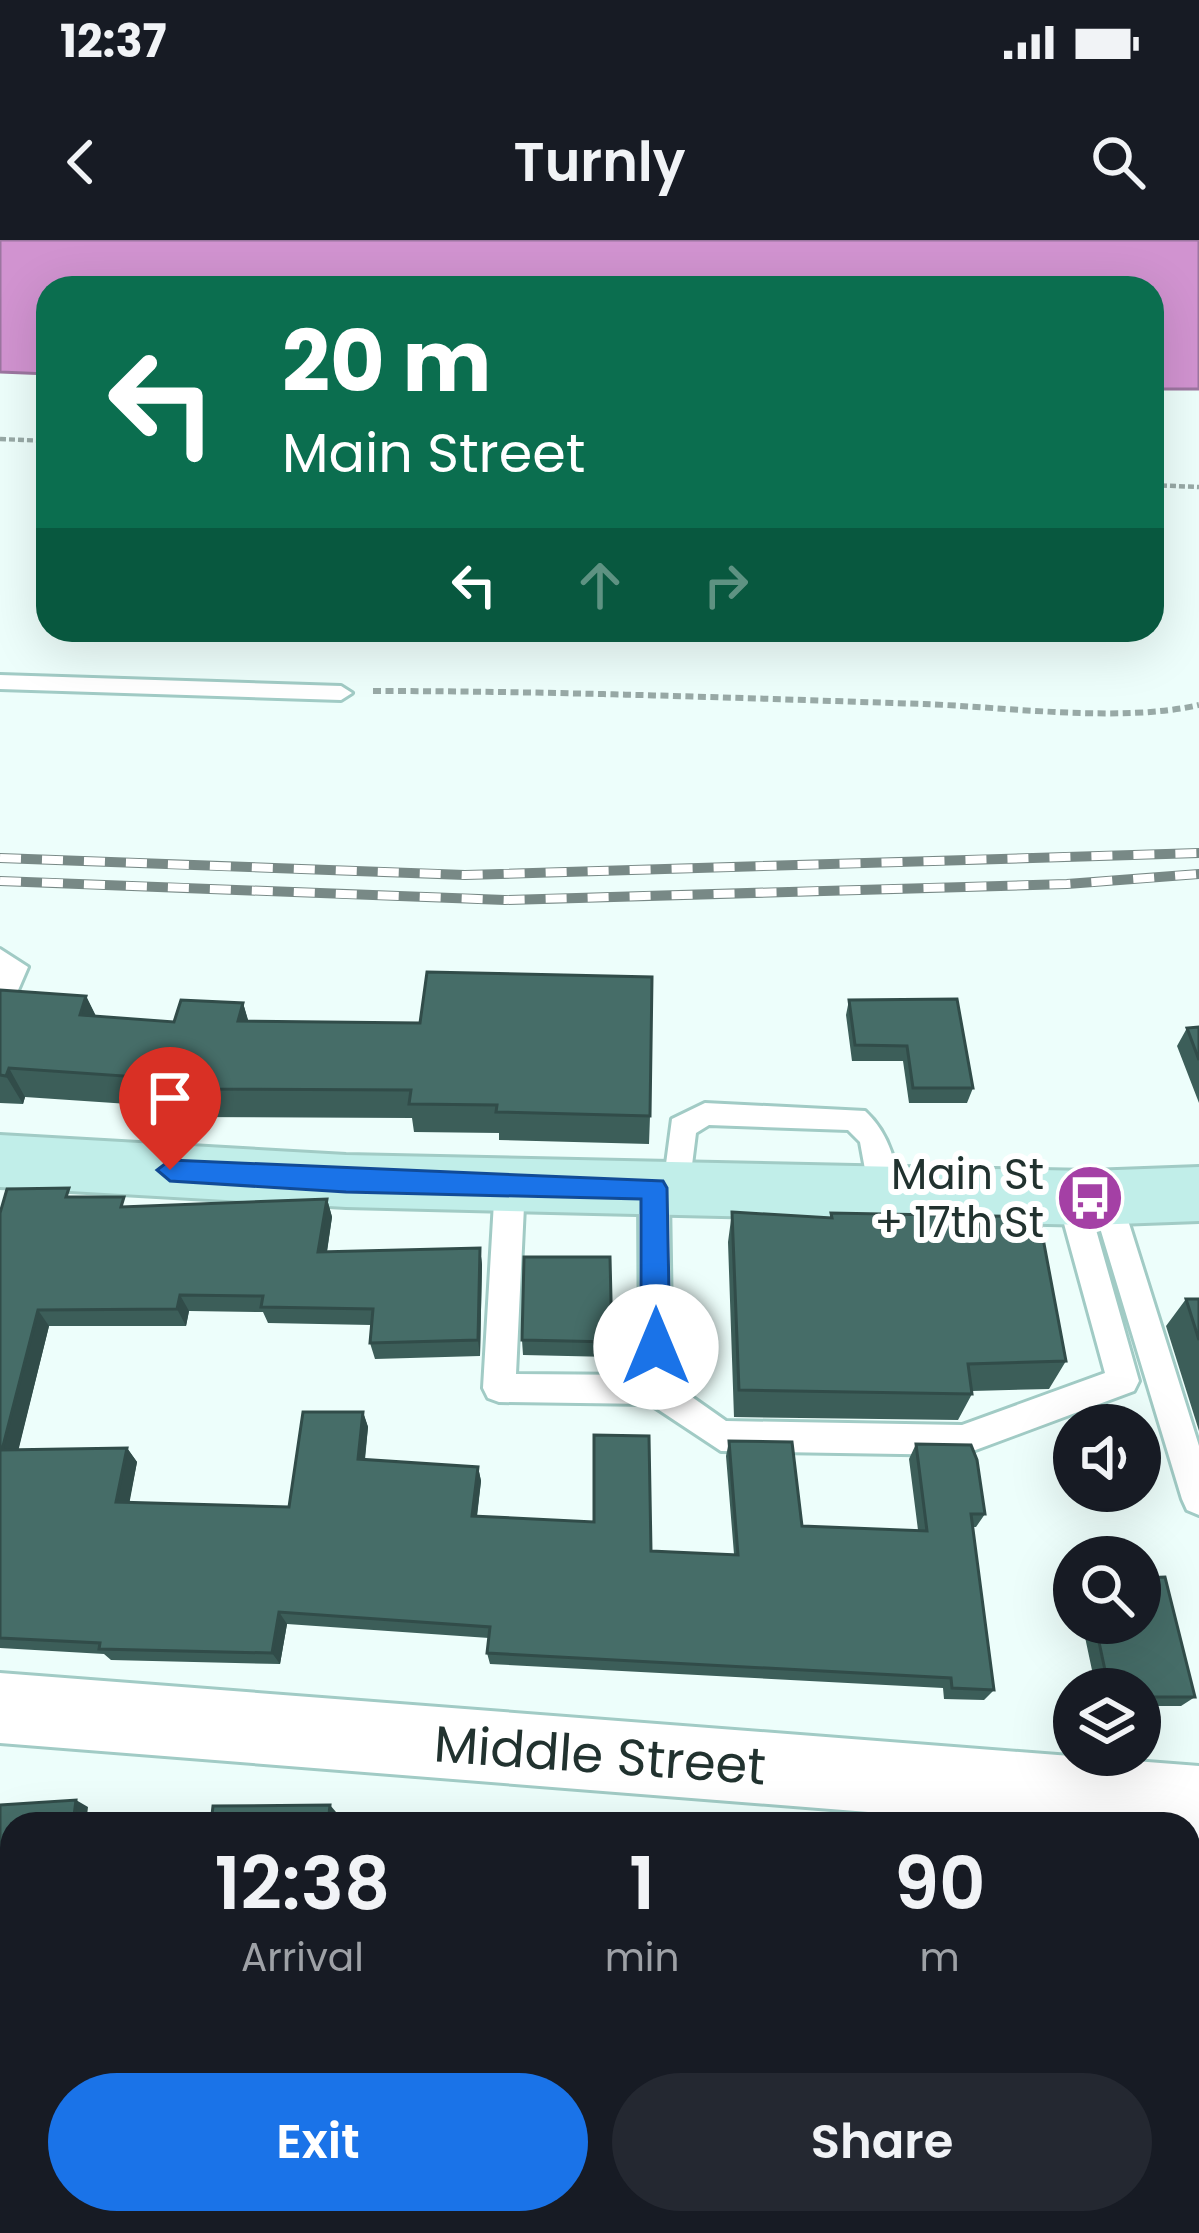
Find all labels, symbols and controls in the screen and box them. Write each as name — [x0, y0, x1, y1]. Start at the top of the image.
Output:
text: 12:37 — [60, 10, 167, 73]
text: Turnly — [513, 124, 686, 200]
icon: back — [48, 129, 114, 195]
icon: search — [1085, 129, 1151, 195]
text: 20 m — [282, 303, 492, 420]
icon: left — [84, 324, 240, 480]
text: Main Street — [282, 415, 585, 491]
icon: left — [441, 552, 507, 618]
icon: ahead — [567, 552, 633, 618]
icon: right — [693, 552, 759, 618]
pin — [119, 1047, 221, 1170]
icon: arrive — [137, 1065, 203, 1131]
place label: Main St + 17th St — [874, 1145, 1044, 1252]
bus stop icon: Main St + 17th St — [1055, 1163, 1125, 1233]
position arrow — [593, 1284, 719, 1410]
map controls — [1053, 1404, 1161, 1776]
button: sound — [1053, 1404, 1161, 1512]
button: search — [1053, 1536, 1161, 1644]
button: layers — [1053, 1668, 1161, 1776]
street label: Middle Street — [432, 1707, 768, 1803]
text: 12:38 — [214, 1833, 390, 1934]
text: 1 — [629, 1833, 655, 1934]
text: 90 — [894, 1833, 986, 1934]
text: Arrival — [241, 1930, 364, 1985]
text: min — [605, 1930, 679, 1985]
text: m — [920, 1930, 960, 1985]
button: Exit — [48, 2073, 588, 2211]
button: Share — [612, 2073, 1152, 2211]

